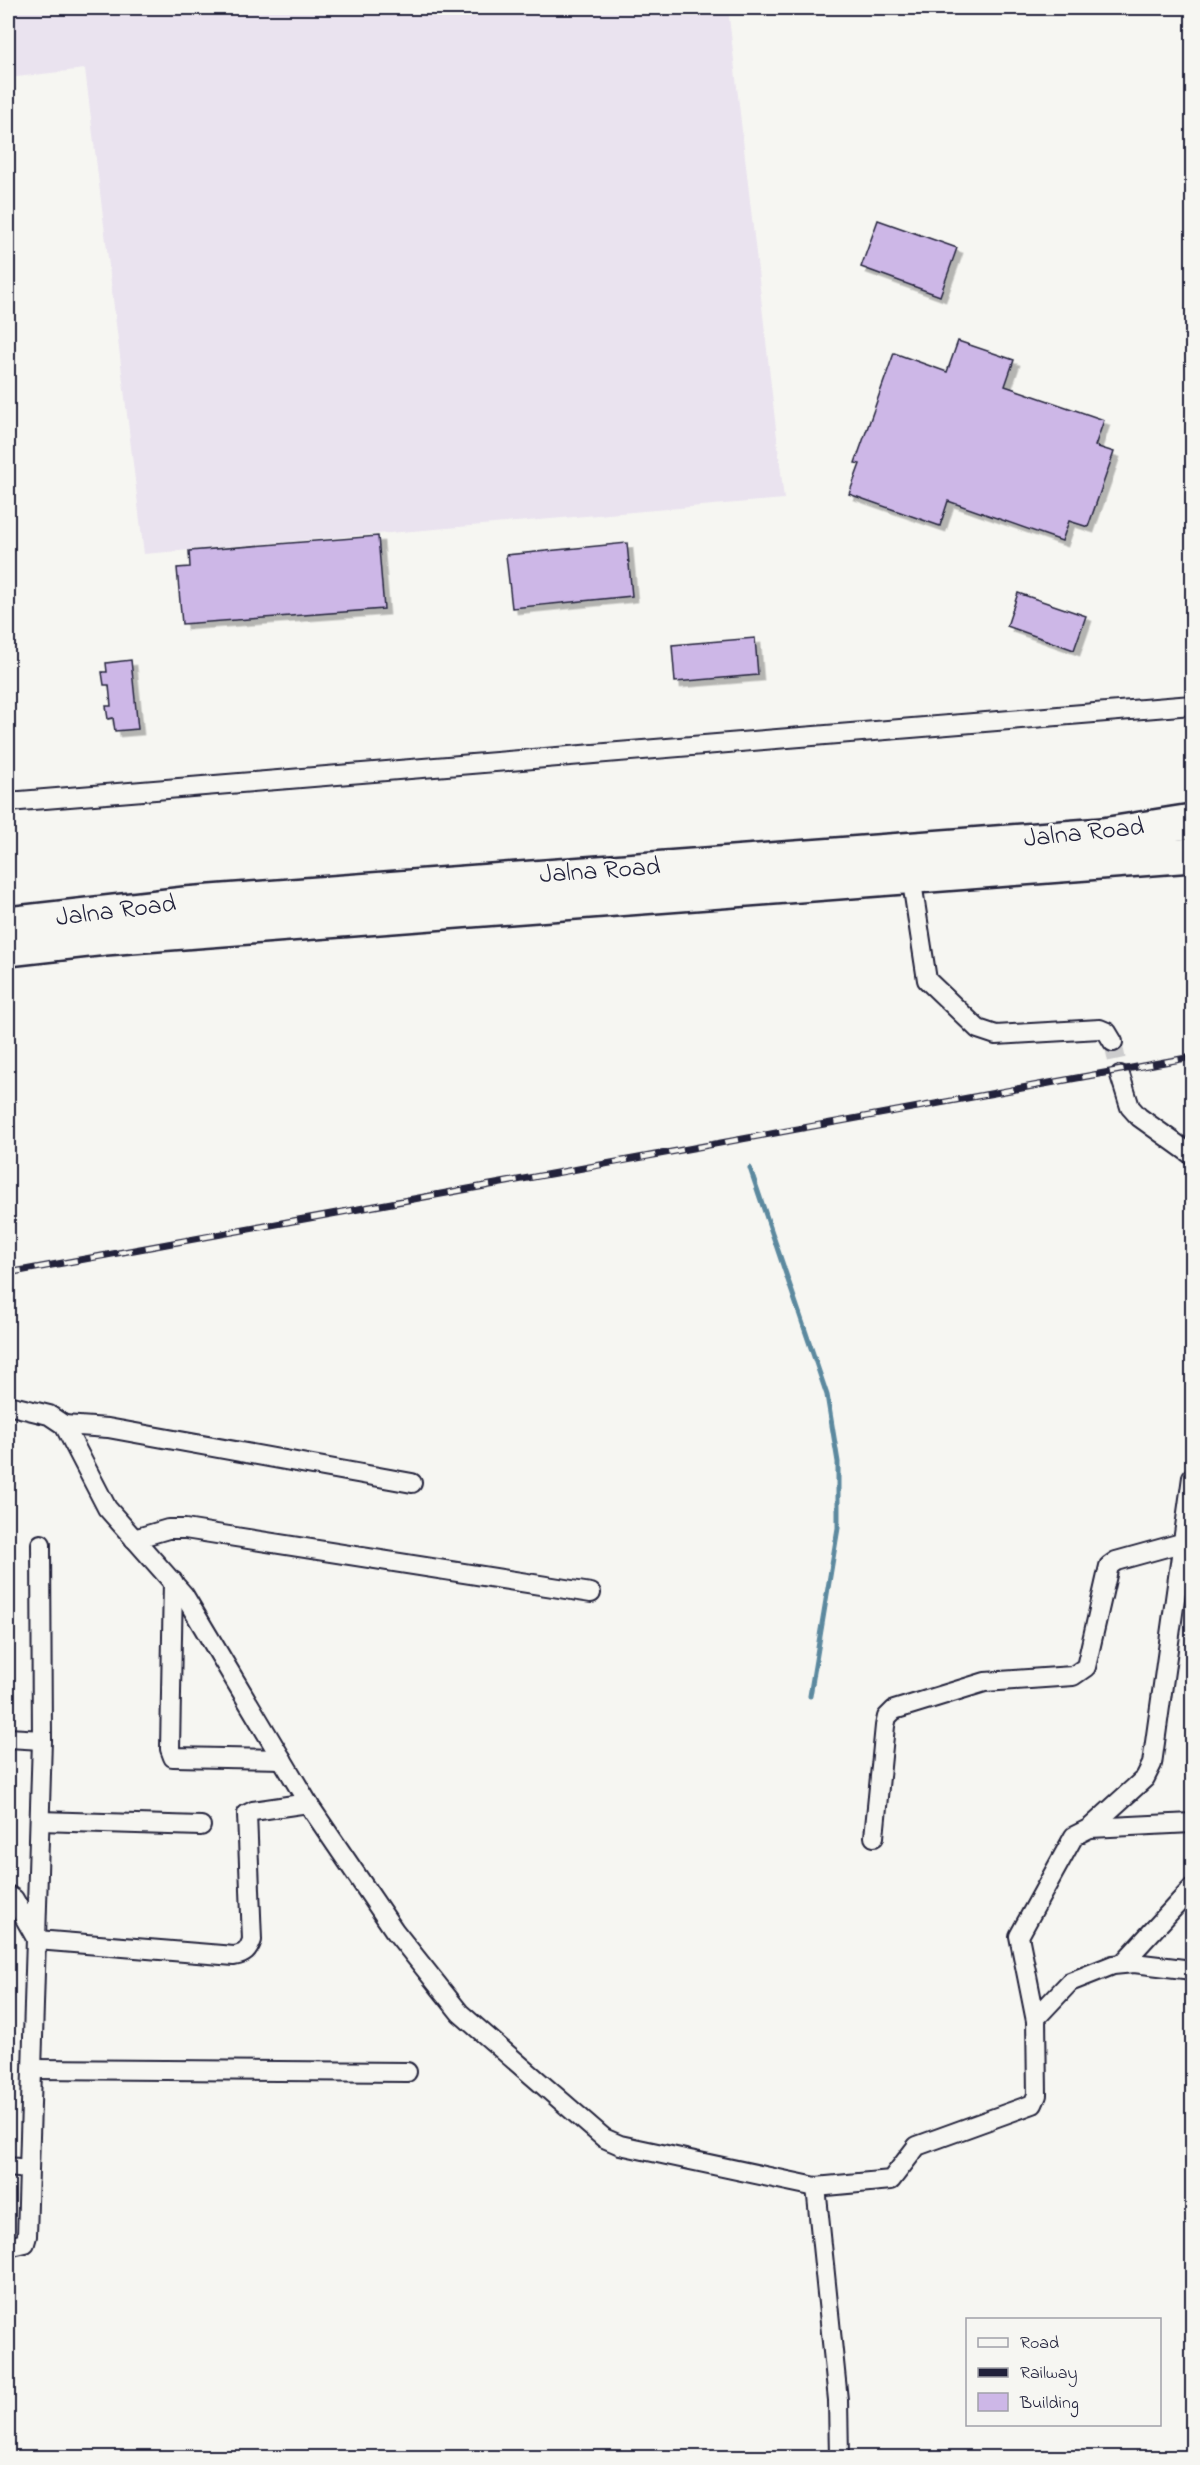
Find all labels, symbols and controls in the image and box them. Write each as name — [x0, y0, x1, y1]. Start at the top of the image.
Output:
street label: Jalna Road — [1022, 809, 1147, 859]
street label: Jalna Road — [538, 849, 662, 895]
street label: Jalna Road — [54, 886, 179, 938]
legend — [966, 2318, 1161, 2426]
text: Road — [1020, 2331, 1059, 2357]
text: Railway — [1020, 2361, 1077, 2387]
text: Building — [1019, 2391, 1079, 2418]

